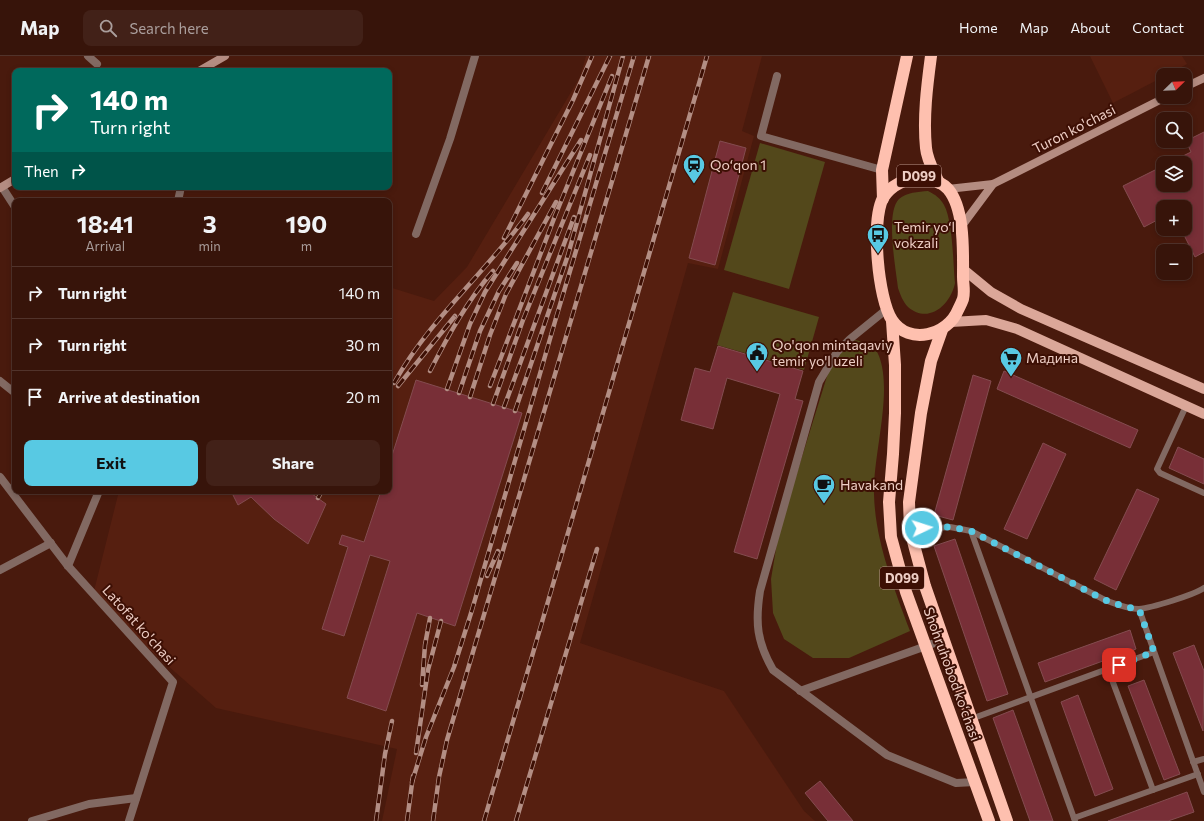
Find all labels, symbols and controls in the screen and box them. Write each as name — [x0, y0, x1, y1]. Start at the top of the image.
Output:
search box — [83, 10, 363, 46]
text: Map — [20, 16, 59, 39]
icon: search — [97, 17, 119, 39]
text: Search here — [129, 19, 209, 37]
text: Home — [959, 19, 998, 36]
text: Map — [1020, 19, 1048, 36]
text: About — [1070, 19, 1110, 36]
text: Contact — [1132, 19, 1184, 36]
north arrow — [1156, 68, 1192, 104]
map controls — [1156, 68, 1192, 280]
text: 140 m — [90, 82, 168, 116]
icon: right — [24, 84, 76, 136]
street label: Turon ko'chasi — [1029, 100, 1118, 157]
button: search — [1156, 112, 1192, 148]
text: Turn right — [90, 116, 170, 138]
station icon: Qoʻqon 1 — [681, 152, 707, 185]
place label: Qoʻqon 1 — [710, 156, 766, 173]
button: layers — [1156, 156, 1192, 192]
icon: right — [67, 160, 89, 182]
text: Then — [24, 162, 59, 180]
road number: D099 — [897, 165, 941, 187]
button: + — [1156, 200, 1192, 236]
text: 18:41 — [77, 209, 134, 238]
text: 3 — [203, 209, 217, 238]
text: 190 — [286, 209, 327, 238]
place label: Temir yo‘l vokzali — [894, 218, 955, 251]
bus stop icon: Temir yo‘l vokzali — [865, 222, 891, 255]
text: Arrival — [86, 238, 125, 254]
text: min — [199, 238, 221, 254]
text: m — [301, 238, 312, 254]
button: − — [1156, 244, 1192, 280]
icon: right — [24, 282, 46, 304]
text: Turn right — [58, 284, 127, 302]
text: 140 m — [339, 284, 380, 302]
icon: right — [24, 334, 46, 356]
text: Turn right — [58, 336, 127, 354]
text: 30 m — [346, 336, 380, 354]
place label: Qo'qon mintaqaviy temir yo'l uzeli — [772, 336, 892, 369]
public building icon: Qo'qon mintaqaviy temir yo'l uzeli — [744, 340, 770, 373]
supermarket icon: Мадина — [998, 345, 1024, 378]
place label: Мадина — [1026, 349, 1078, 366]
icon: arrive — [24, 386, 46, 408]
text: Arrive at destination — [58, 388, 200, 406]
text: 20 m — [346, 388, 380, 406]
button: Exit — [24, 440, 198, 486]
button: Share — [206, 440, 380, 486]
cafe icon: Havakand — [811, 472, 837, 505]
place label: Havakand — [840, 476, 903, 493]
position arrow — [901, 507, 943, 549]
road number: D099 — [880, 567, 924, 589]
street label: Latofat ko'chasi — [99, 581, 180, 668]
street label: Shohruhobod koʻchasi — [920, 605, 985, 743]
pin — [1102, 648, 1136, 682]
icon: arrive — [1108, 654, 1130, 676]

